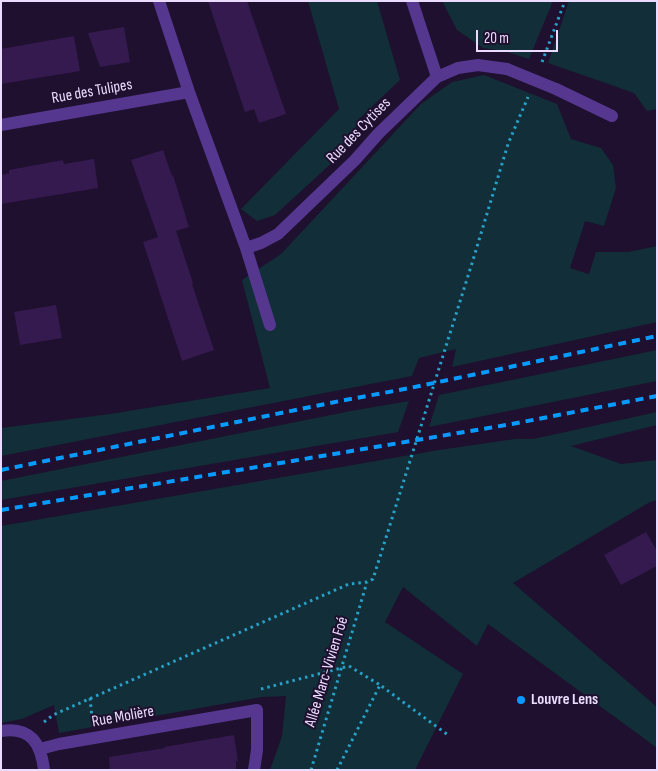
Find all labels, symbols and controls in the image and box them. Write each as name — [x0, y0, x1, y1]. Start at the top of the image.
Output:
scale bar — [478, 20, 560, 52]
text: 20 m — [484, 29, 509, 48]
street label: Rue des Tulipes — [50, 75, 134, 109]
street label: Rue des Cytises — [323, 94, 395, 168]
street label: Allée Marc-Vivien Foé — [301, 615, 353, 729]
place label: Louvre Lens — [531, 690, 598, 710]
marker: Louvre Lens — [515, 694, 527, 706]
street label: Rue Molière — [90, 702, 156, 732]

